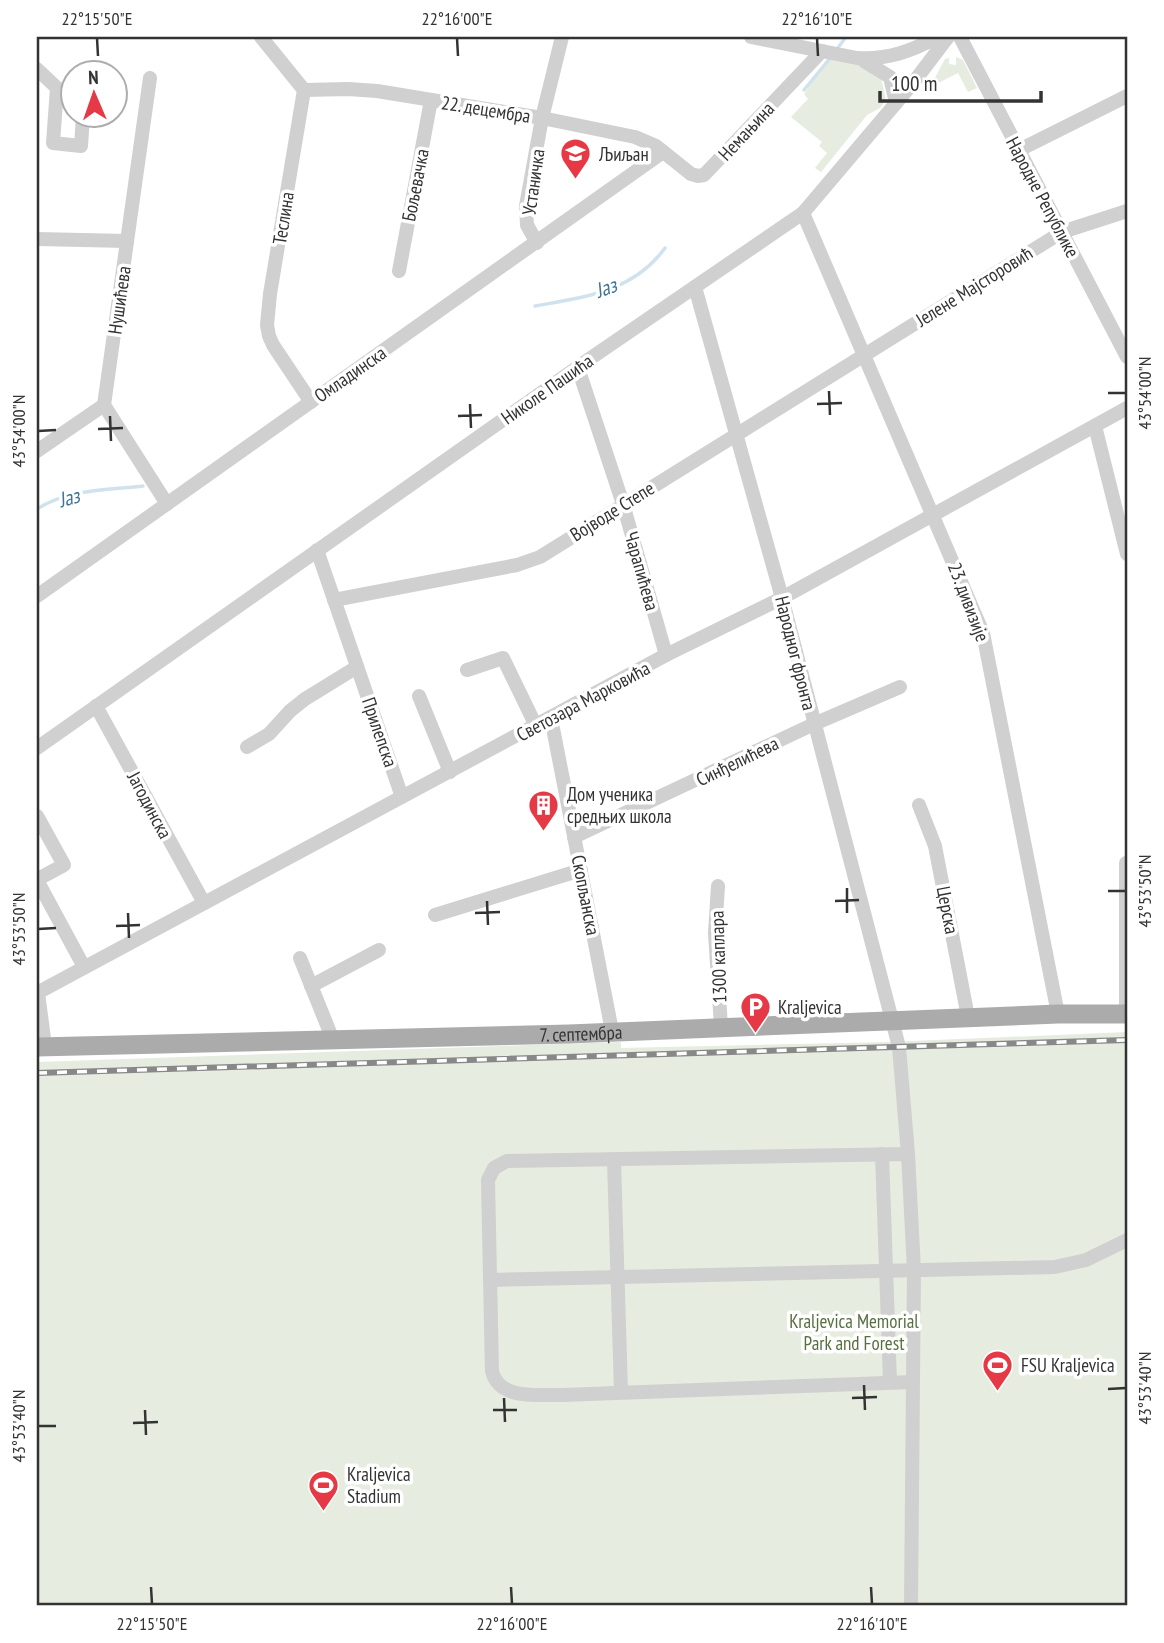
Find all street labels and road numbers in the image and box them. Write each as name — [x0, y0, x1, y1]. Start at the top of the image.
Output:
street label: 22. децембра — [440, 90, 532, 128]
street label: Немањина — [713, 97, 779, 165]
street label: Народне Републике — [1001, 133, 1085, 262]
street label: Бољевачка — [396, 147, 434, 223]
street label: Устаничка — [516, 147, 550, 217]
street label: Теслина — [267, 190, 299, 246]
street label: Јелене Мајсторовић — [910, 241, 1037, 332]
street label: Нушићева — [102, 264, 136, 336]
street label: Омладинска — [309, 341, 391, 407]
street label: Николе Пашића — [496, 349, 598, 429]
street label: Војводе Степе — [565, 476, 659, 546]
street label: Чарапићева — [619, 529, 665, 613]
street label: 23. дивизије — [943, 559, 995, 645]
street label: Народног фронта — [770, 593, 822, 713]
street label: Светозара Марковића — [512, 656, 654, 746]
street label: Прилепска — [357, 694, 403, 770]
street label: Синђелићева — [692, 731, 782, 791]
street label: Јагодинска — [122, 767, 178, 843]
street label: Скопљанска — [566, 853, 606, 937]
street label: Церска — [932, 884, 964, 936]
street label: 1300 каплара — [704, 910, 732, 1004]
street label: 7. септембра — [539, 1020, 623, 1047]

